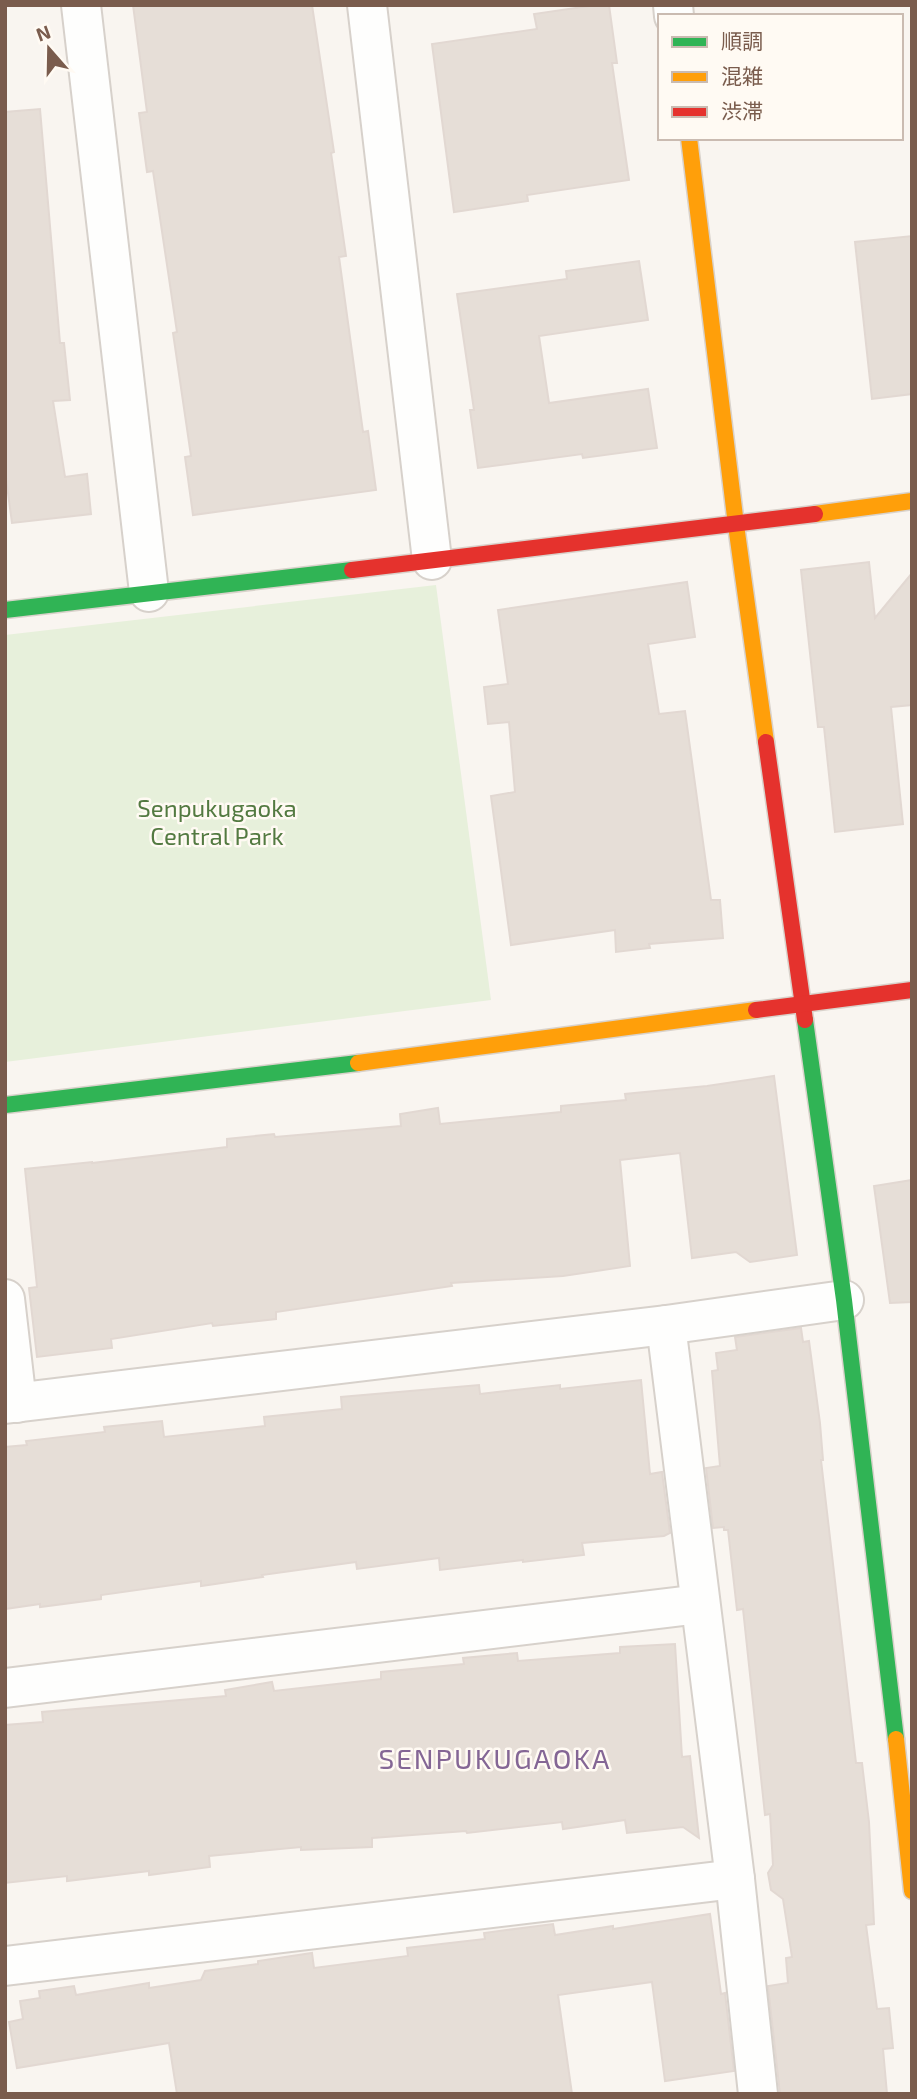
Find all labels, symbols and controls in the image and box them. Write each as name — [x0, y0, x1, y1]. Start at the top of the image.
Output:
north arrow — [14, 14, 84, 84]
legend — [658, 14, 903, 140]
text: N — [33, 19, 53, 46]
text: 順調 — [721, 28, 763, 53]
text: 混雑 — [721, 63, 763, 88]
text: 渋滞 — [721, 98, 763, 123]
park label: Senpukugaoka Central Park — [137, 793, 297, 850]
district label: SENPUKUGAOKA — [378, 1741, 612, 1775]

